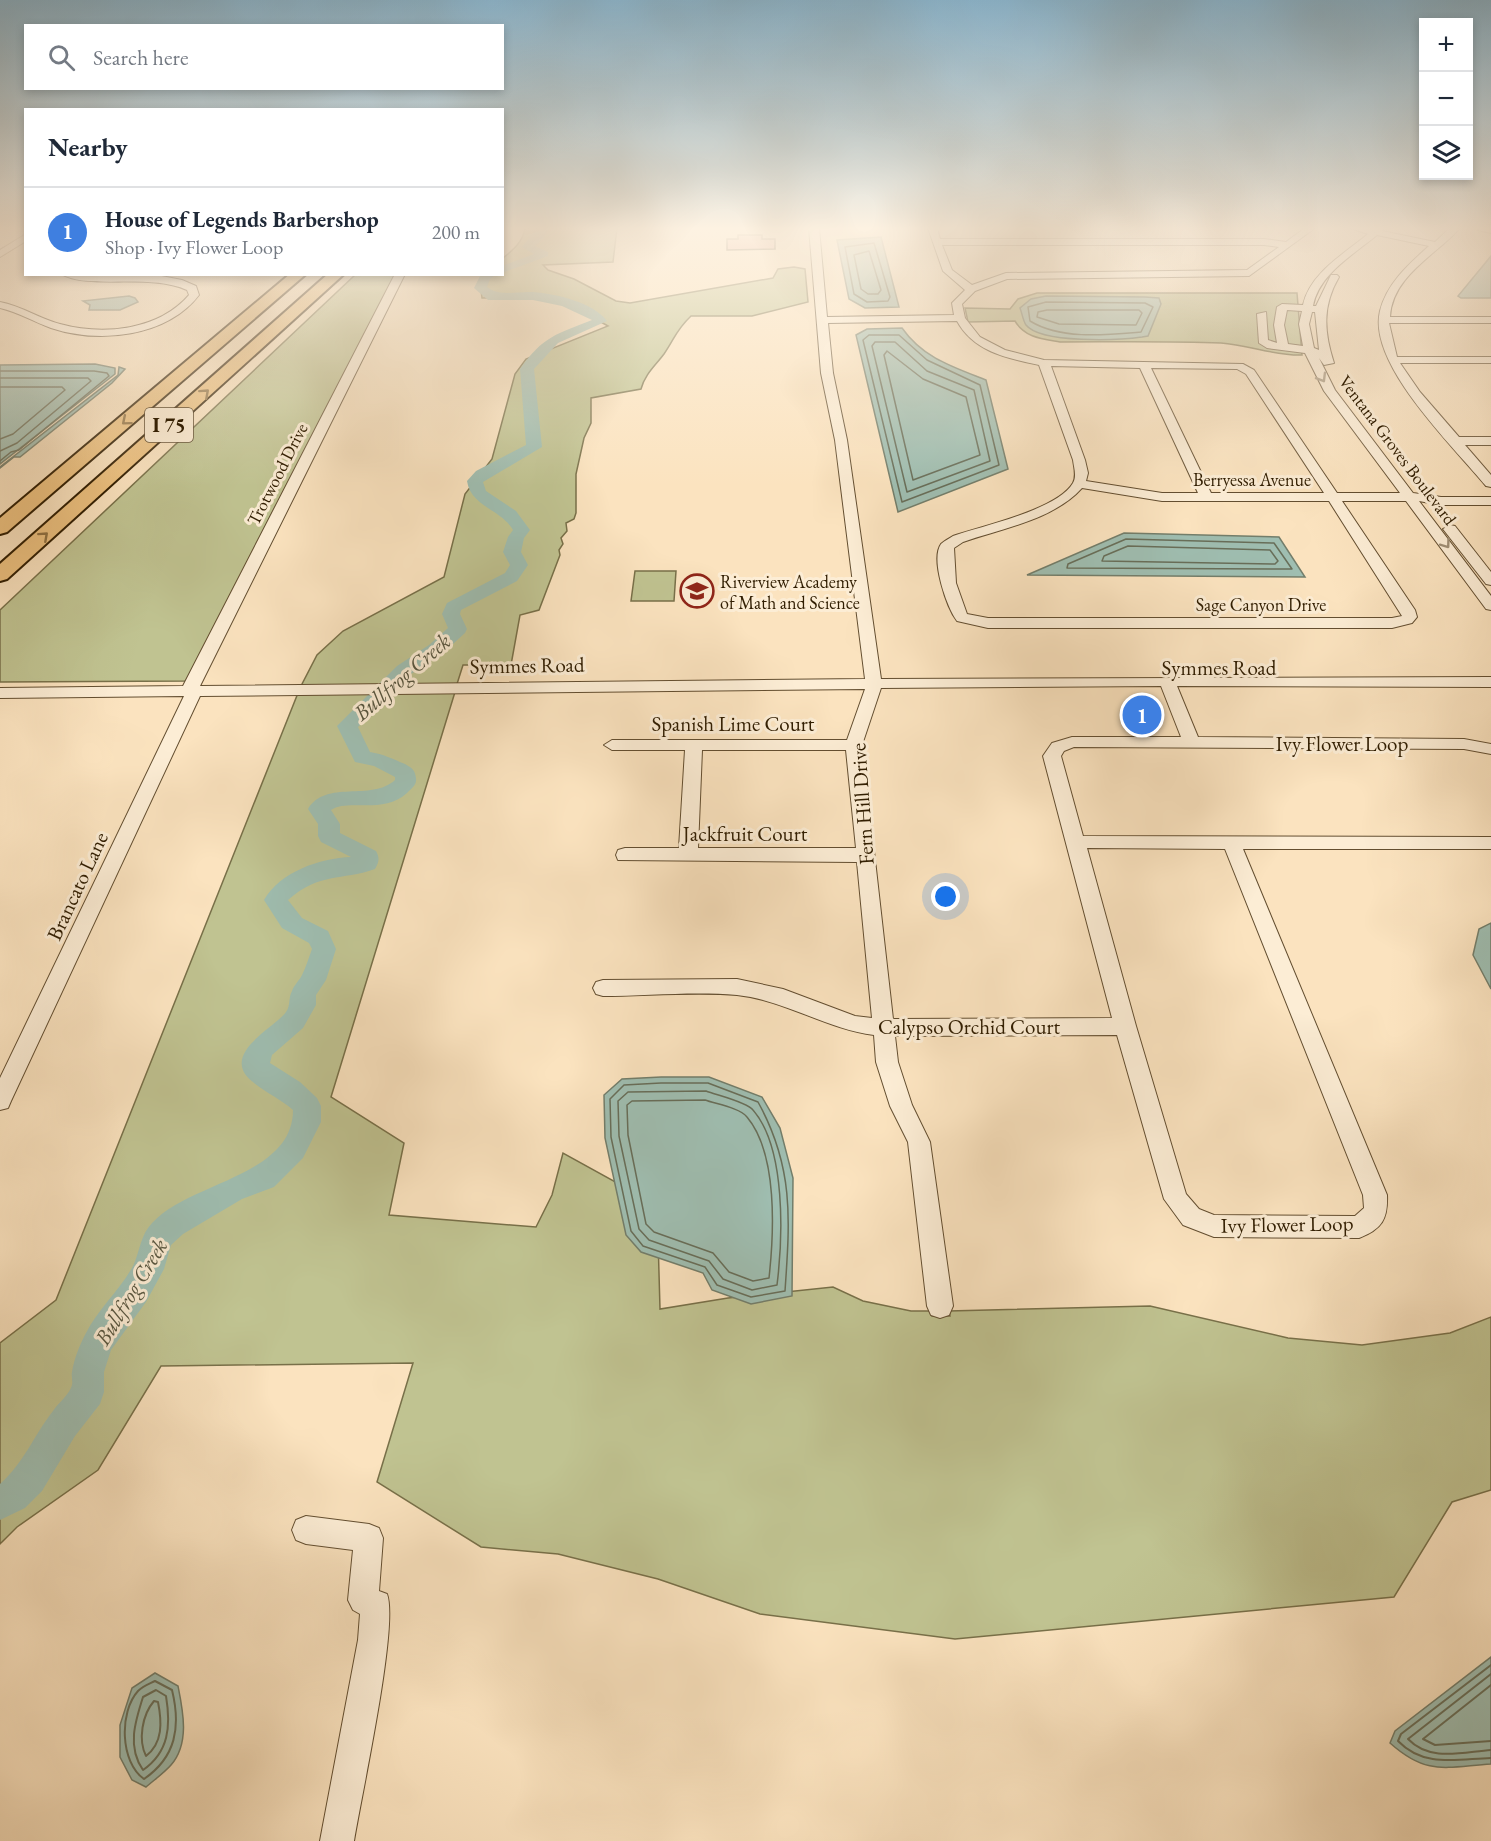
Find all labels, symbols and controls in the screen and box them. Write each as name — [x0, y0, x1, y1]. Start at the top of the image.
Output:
map controls — [1419, 18, 1473, 180]
button: + — [1419, 18, 1473, 72]
search box — [24, 24, 504, 90]
icon: search — [45, 41, 78, 74]
text: Search here — [93, 43, 188, 72]
button: − — [1419, 72, 1473, 126]
button: layers — [1419, 126, 1473, 180]
text: Nearby — [48, 130, 128, 164]
text: House of Legends Barbershop — [105, 205, 379, 234]
text: 1 — [62, 219, 73, 245]
text: 200 m — [432, 219, 480, 245]
text: Shop · Ivy Flower Loop — [105, 234, 283, 260]
street label: Ventana Groves Boulevard — [1334, 370, 1462, 530]
one-way arrow — [1314, 372, 1326, 382]
one-way arrow — [198, 389, 209, 400]
road number: I 75 — [145, 408, 193, 442]
one-way arrow — [122, 414, 133, 425]
street label: Trotwood Drive — [241, 419, 313, 529]
street label: Berryessa Avenue — [1193, 468, 1311, 491]
one-way arrow — [37, 532, 47, 543]
one-way arrow — [1439, 538, 1450, 549]
place label: Riverview Academy of Math and Science — [720, 570, 860, 614]
school or university icon: Riverview Academy of Math and Science — [679, 573, 715, 609]
street label: Sage Canyon Drive — [1196, 593, 1326, 616]
water label: Bullfrog Creek — [347, 627, 457, 728]
street label: Symmes Road — [469, 650, 585, 679]
street label: Symmes Road — [1162, 654, 1277, 681]
pin: 1 — [1122, 692, 1162, 738]
street label: Spanish Lime Court — [652, 710, 815, 737]
street label: Ivy Flower Loop — [1276, 730, 1409, 757]
street label: Fern Hill Drive — [844, 742, 880, 866]
street label: Jackfruit Court — [681, 820, 808, 847]
street label: Brancato Lane — [40, 827, 114, 945]
your location — [931, 882, 960, 911]
street label: Calypso Orchid Court — [878, 1013, 1060, 1040]
street label: Ivy Flower Loop — [1220, 1209, 1354, 1239]
water label: Bullfrog Creek — [87, 1233, 174, 1352]

